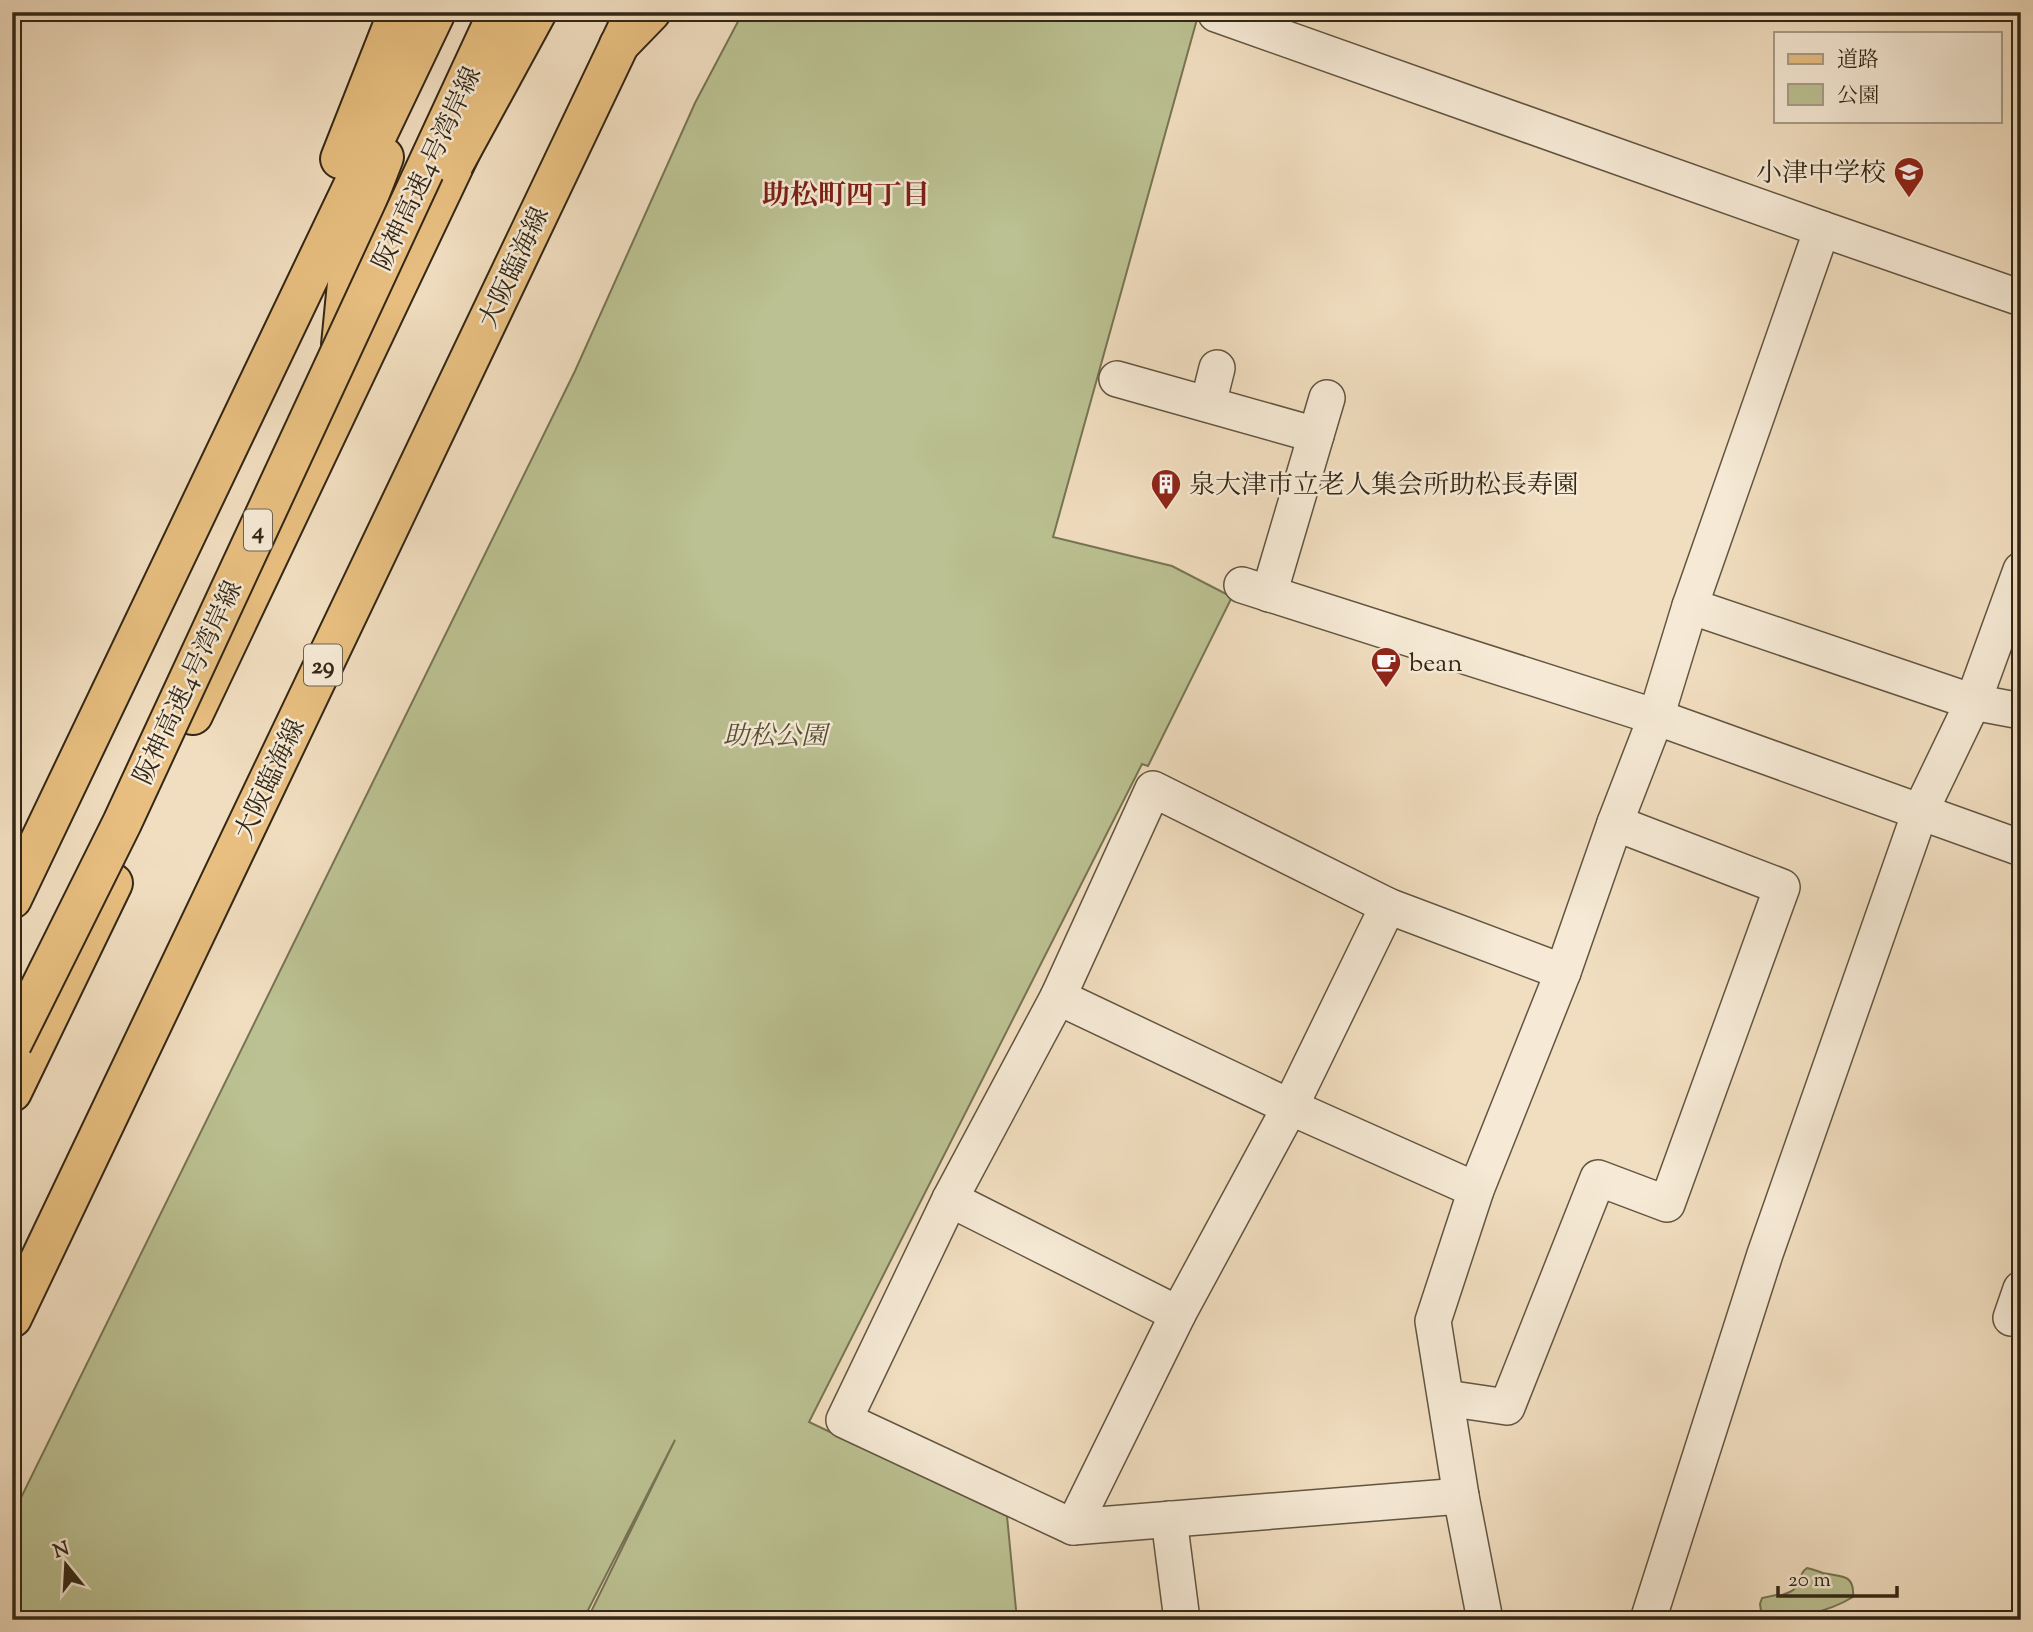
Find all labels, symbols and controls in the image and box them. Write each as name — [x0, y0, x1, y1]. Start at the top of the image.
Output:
legend — [1774, 32, 2002, 122]
text: 道路 — [1837, 46, 1879, 76]
street label: 阪神高速4号湾岸線 — [365, 61, 492, 277]
text: 公園 — [1837, 82, 1879, 112]
school or university icon: 小津中学校 — [1892, 155, 1926, 199]
place label: 小津中学校 — [1756, 156, 1886, 193]
district label: 助松町四丁目 — [762, 177, 930, 217]
street label: 大阪臨海線 — [471, 201, 560, 335]
building icon: 泉大津市立老人集会所助松長寿園 — [1149, 467, 1183, 511]
place label: 泉大津市立老人集会所助松長寿園 — [1189, 468, 1579, 505]
road number: 4 — [244, 509, 272, 550]
street label: 阪神高速4号湾岸線 — [126, 575, 253, 791]
road number: 29 — [304, 644, 342, 686]
cafe icon: bean — [1369, 645, 1403, 689]
place label: bean — [1409, 646, 1463, 683]
street label: 大阪臨海線 — [227, 713, 316, 847]
park label: 助松公園 — [723, 719, 831, 756]
north arrow — [32, 1530, 102, 1600]
text: N — [50, 1536, 73, 1566]
scale bar — [1778, 1555, 1896, 1599]
text: 20 m — [1788, 1566, 1831, 1596]

